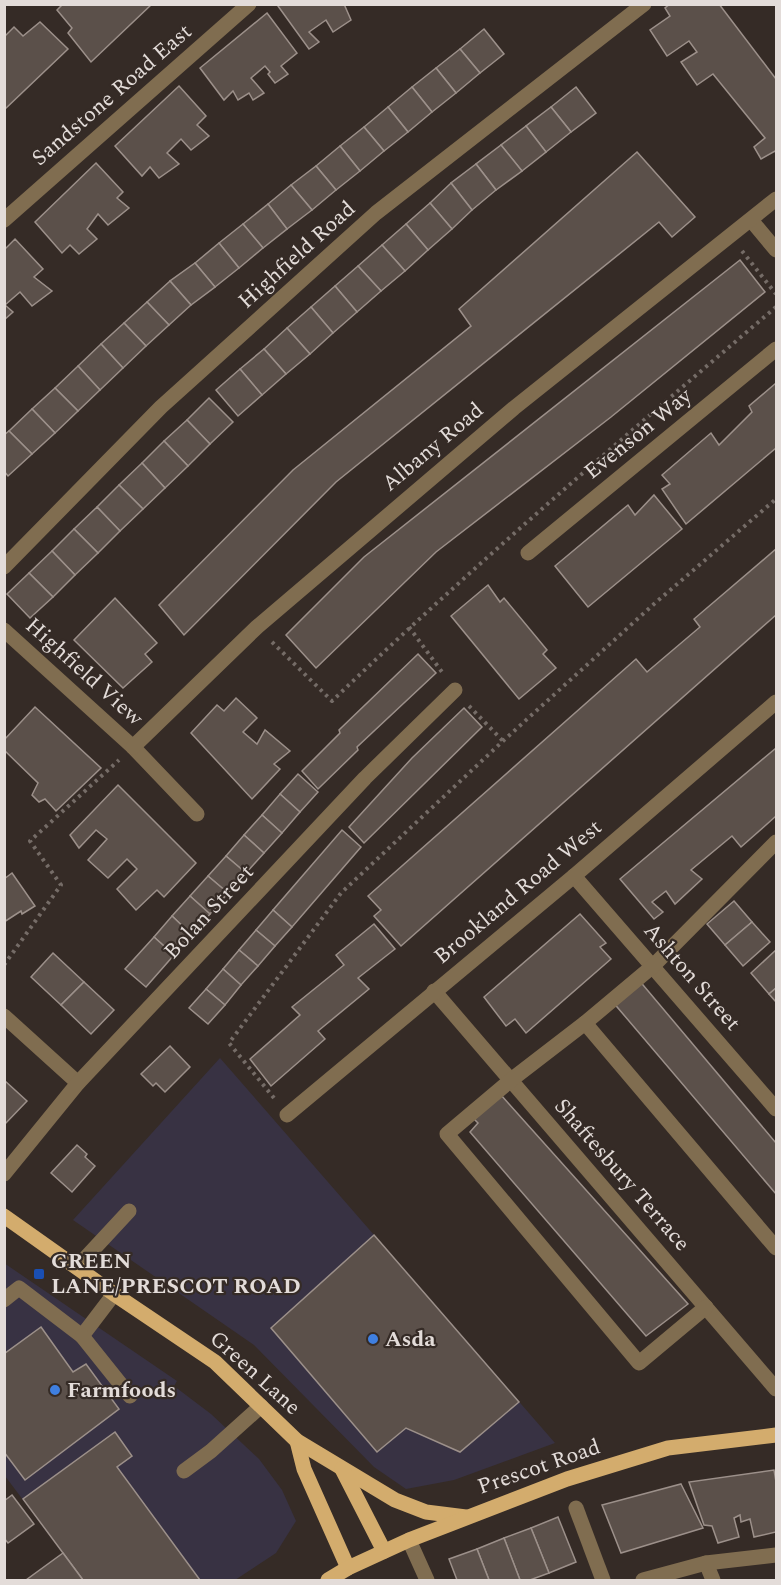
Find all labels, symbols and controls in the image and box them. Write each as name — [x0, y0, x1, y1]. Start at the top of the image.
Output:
street label: Sandstone Road East — [25, 16, 200, 174]
street label: Highfield Road — [231, 193, 363, 317]
street label: Evenson Way — [577, 379, 700, 488]
street label: Albany Road — [375, 394, 491, 500]
street label: Highfield View — [18, 610, 151, 735]
street label: Brookland Road West — [427, 811, 610, 972]
street label: Bolan Street — [156, 857, 262, 967]
street label: Ashton Street — [635, 915, 749, 1039]
street label: Shaftesbury Terrace — [546, 1091, 698, 1259]
place label: GREEN LANE/PRESCOT ROAD — [51, 1245, 301, 1303]
marker: GREEN LANE/PRESCOT ROAD — [32, 1267, 46, 1281]
street label: Green Lane — [202, 1323, 308, 1423]
place label: Asda — [385, 1323, 436, 1356]
marker: Asda — [366, 1332, 380, 1346]
place label: Farmfoods — [67, 1374, 176, 1407]
marker: Farmfoods — [48, 1383, 62, 1397]
street label: Prescot Road — [473, 1431, 605, 1503]

